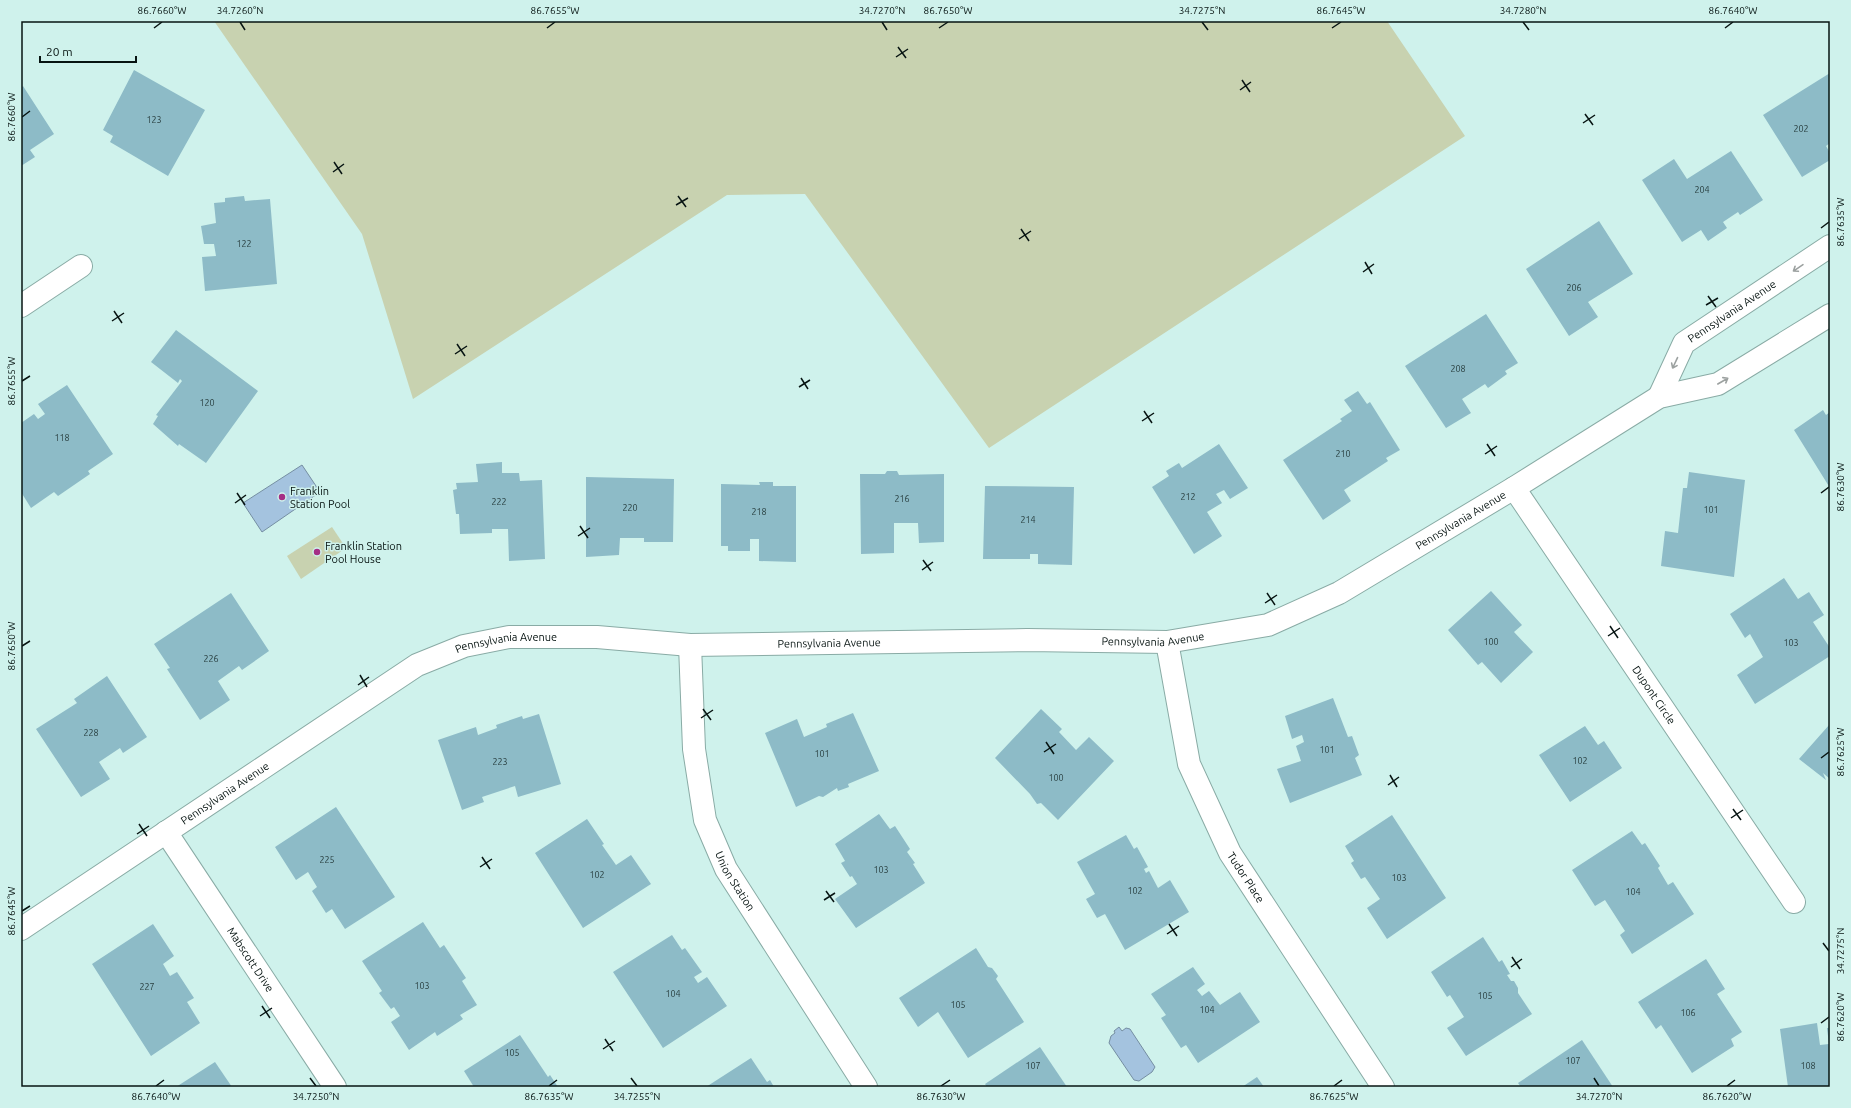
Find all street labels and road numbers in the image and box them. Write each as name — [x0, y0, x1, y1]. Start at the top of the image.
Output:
street label: Pennsylvania Avenue — [1686, 278, 1778, 345]
street label: Pennsylvania Avenue — [1413, 488, 1508, 552]
street label: Pennsylvania Avenue — [1101, 630, 1205, 648]
street label: Pennsylvania Avenue — [453, 631, 557, 655]
street label: Pennsylvania Avenue — [777, 636, 881, 650]
street label: Dupont Circle — [1630, 664, 1678, 727]
street label: Pennsylvania Avenue — [179, 759, 271, 827]
street label: Union Station — [713, 849, 757, 913]
street label: Tudor Place — [1225, 850, 1267, 905]
street label: Mabscott Drive — [225, 925, 276, 994]

